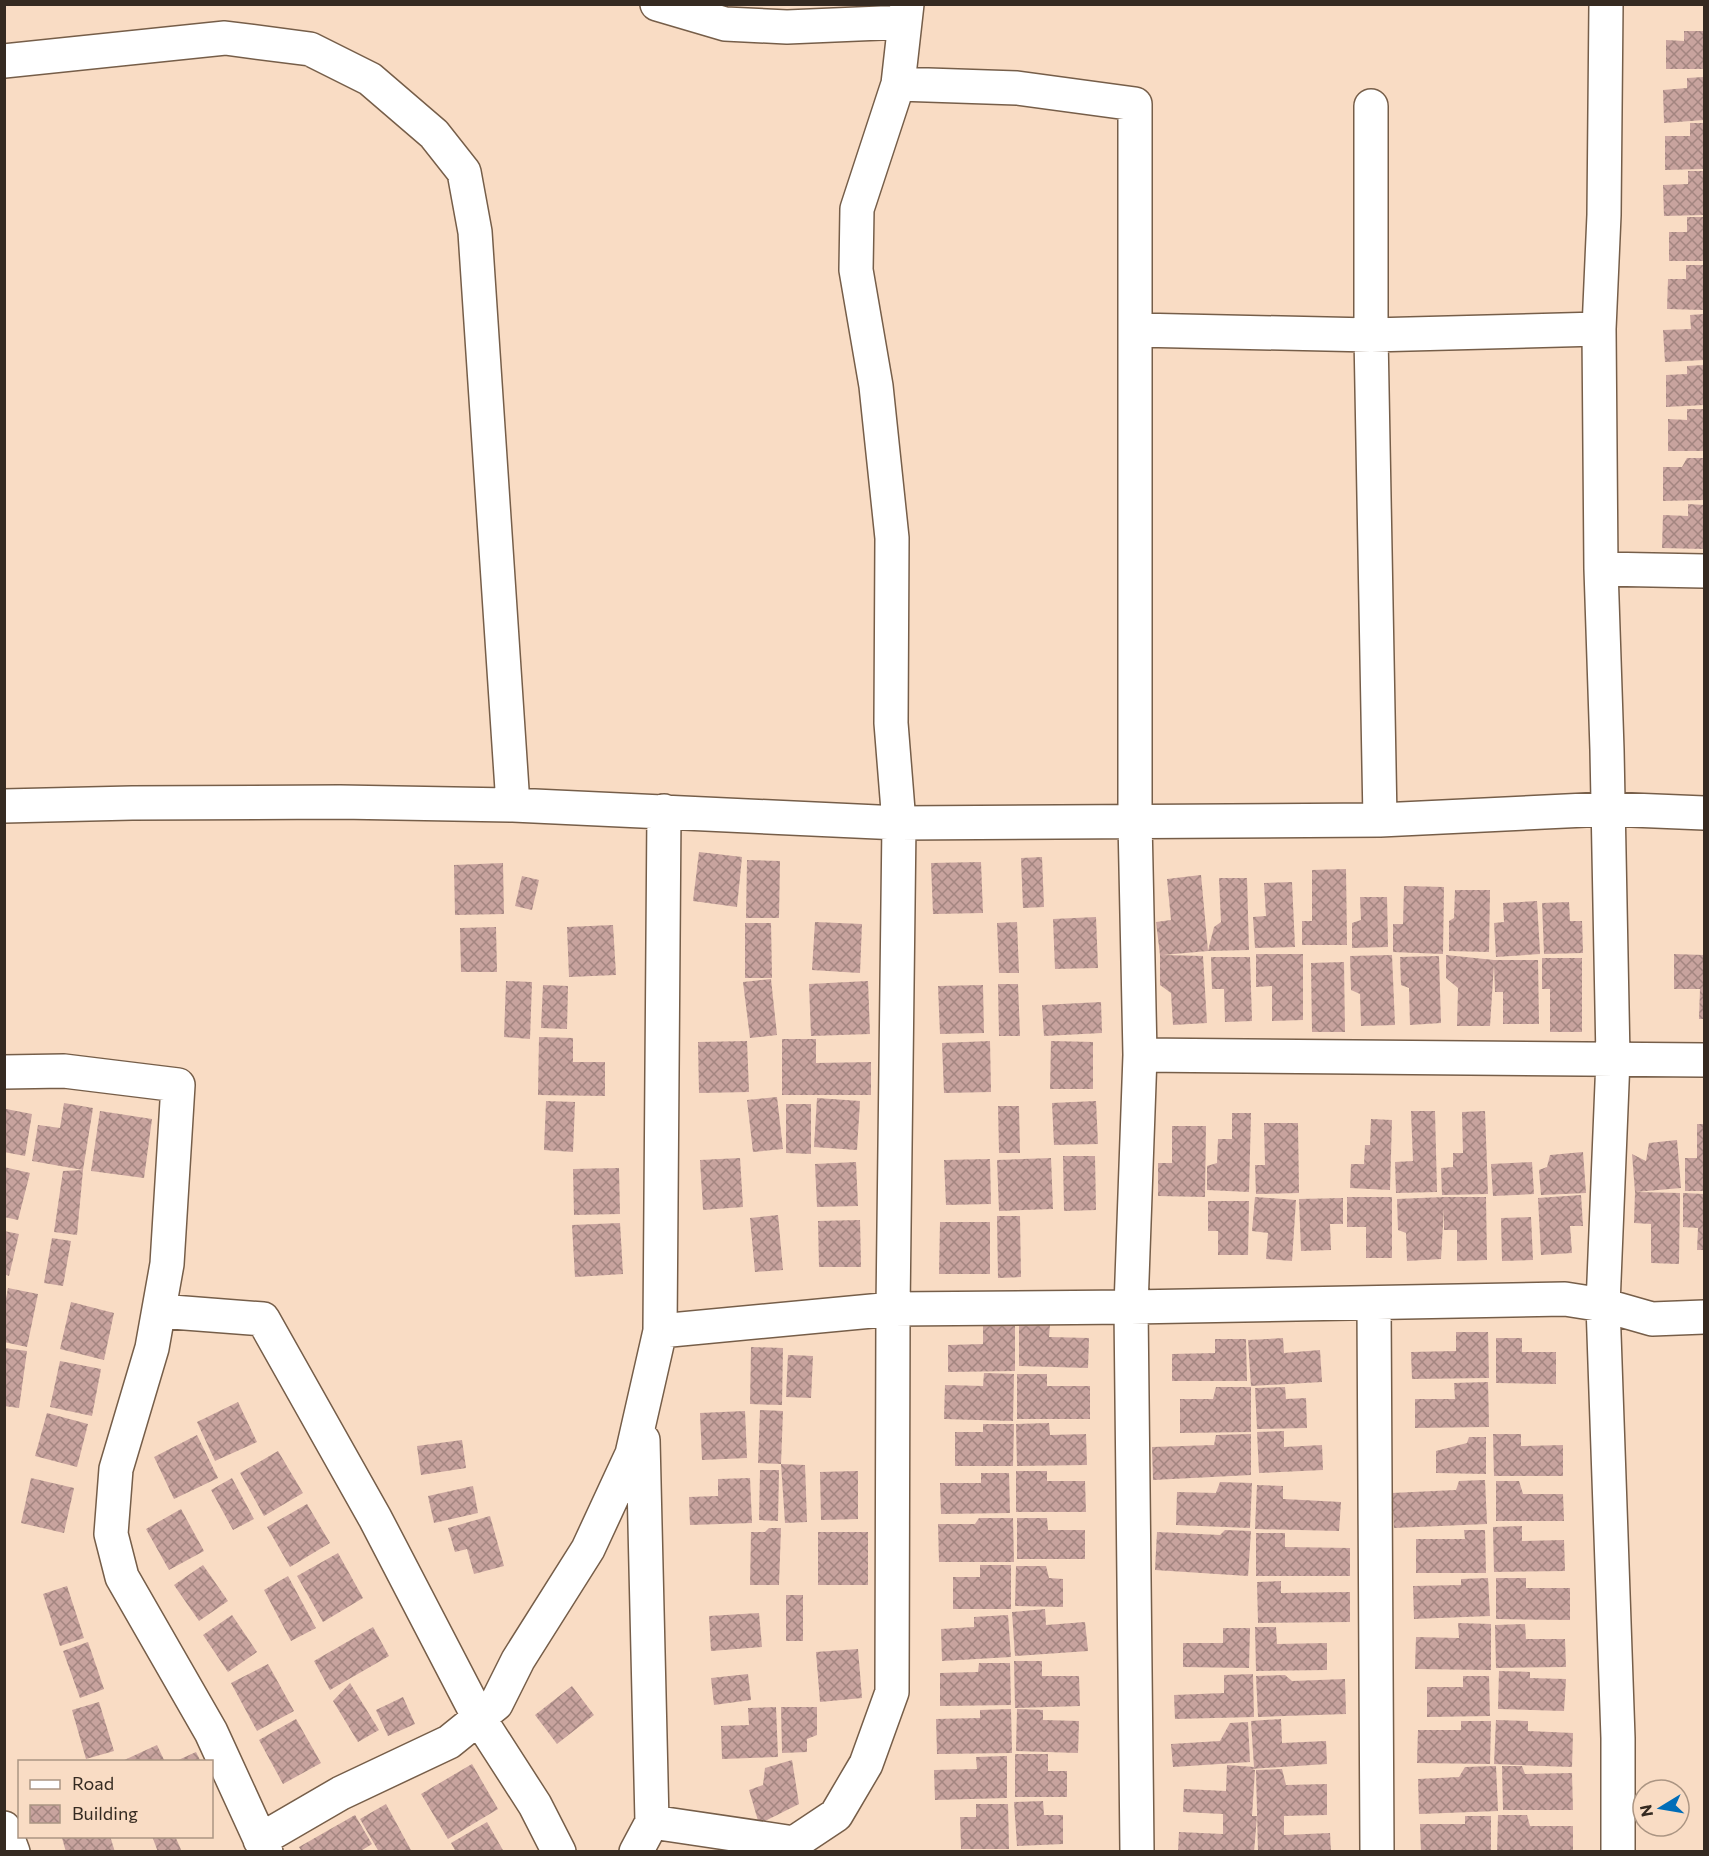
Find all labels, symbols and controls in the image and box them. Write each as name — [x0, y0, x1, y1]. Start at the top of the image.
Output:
legend — [18, 1760, 213, 1838]
text: Road — [72, 1772, 114, 1794]
north arrow — [1631, 1778, 1691, 1838]
text: Building — [72, 1802, 138, 1824]
text: N — [1635, 1803, 1656, 1819]

